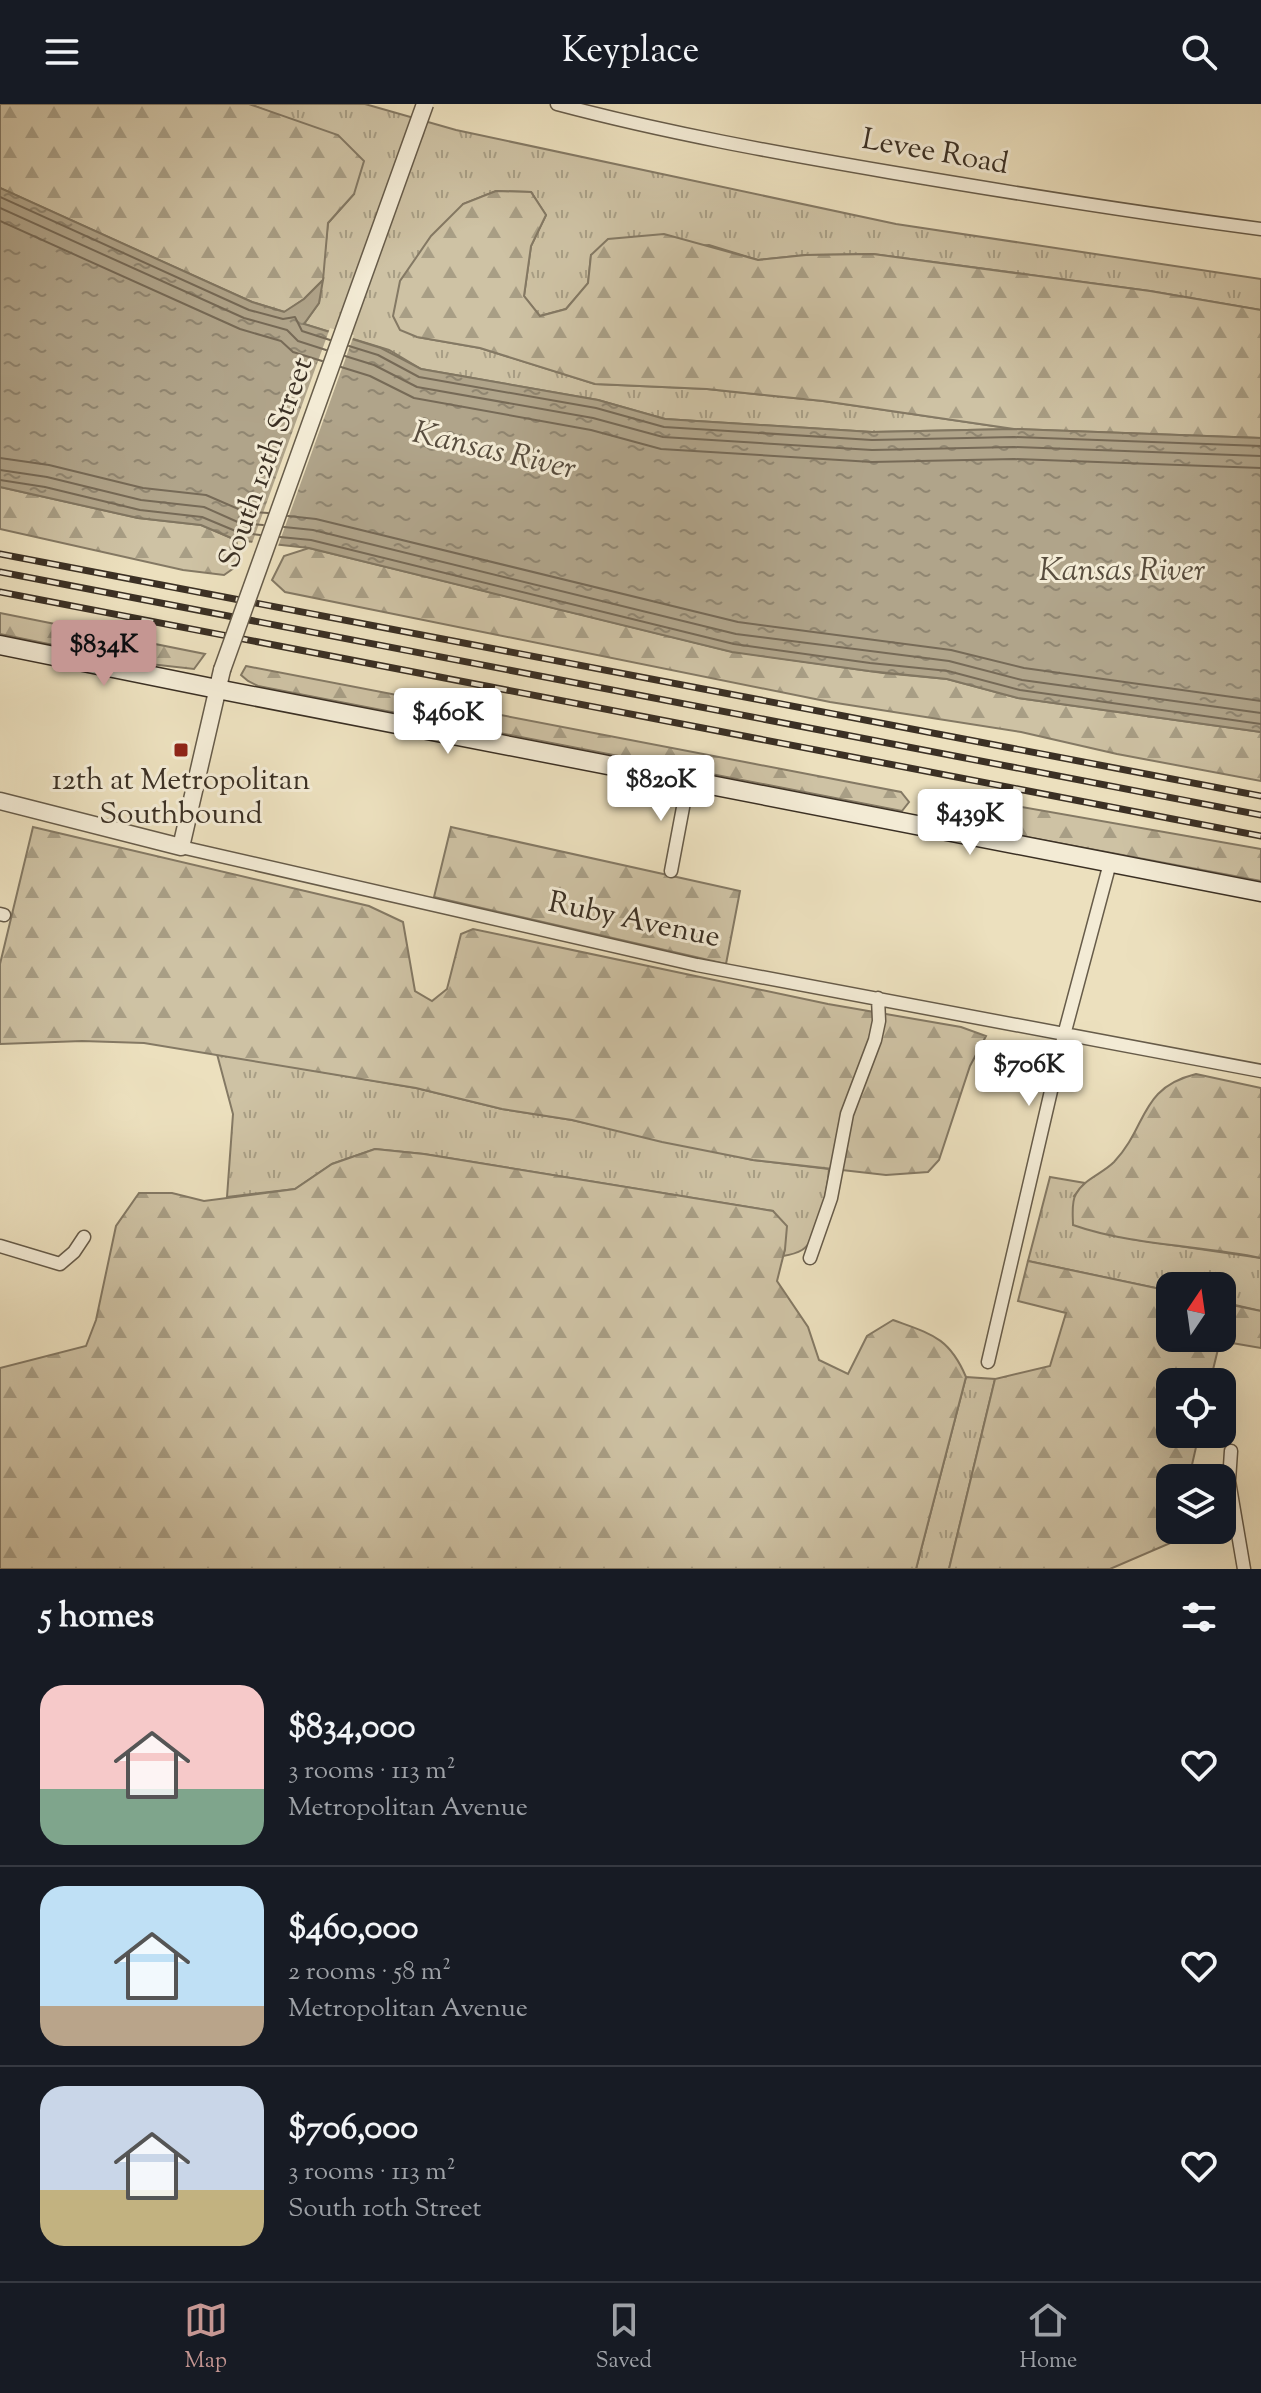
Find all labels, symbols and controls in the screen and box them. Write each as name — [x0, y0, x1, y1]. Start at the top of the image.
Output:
text: Keyplace — [562, 26, 699, 78]
icon: menu — [40, 30, 84, 74]
icon: search — [1177, 30, 1221, 74]
street label: Levee Road — [858, 119, 1012, 187]
street label: South 12th Street — [209, 352, 325, 574]
water label: Kansas River — [408, 411, 580, 493]
water label: Kansas River — [1039, 549, 1205, 595]
pin: $834K — [48, 620, 160, 688]
text: $834K — [69, 627, 139, 664]
pin: $460K — [392, 688, 504, 756]
text: $460K — [412, 695, 484, 732]
marker: 12th at Metropolitan Southbound — [172, 741, 190, 759]
pin: $820K — [605, 755, 717, 823]
place label: 12th at Metropolitan Southbound — [52, 760, 311, 837]
text: $820K — [625, 762, 697, 799]
pin: $439K — [914, 789, 1026, 857]
text: $439K — [936, 796, 1004, 833]
street label: Ruby Avenue — [544, 882, 724, 960]
pin: $706K — [973, 1040, 1085, 1108]
text: $706K — [993, 1047, 1065, 1084]
north arrow — [1156, 1272, 1236, 1352]
map controls — [1156, 1272, 1236, 1544]
button: locate — [1156, 1368, 1236, 1448]
button: layers — [1156, 1464, 1236, 1544]
text: 5 homes — [40, 1593, 154, 1642]
icon: filters — [1177, 1595, 1221, 1639]
text: $834,000 — [288, 1704, 415, 1753]
icon: home — [104, 1717, 200, 1813]
icon: heart — [1177, 1743, 1221, 1787]
text: 3 rooms · 113 m² — [288, 1753, 456, 1790]
text: Metropolitan Avenue — [288, 1790, 528, 1827]
text: $460,000 — [288, 1905, 418, 1954]
icon: home — [104, 1918, 200, 2014]
icon: heart — [1177, 1944, 1221, 1988]
text: 2 rooms · 58 m² — [288, 1954, 451, 1991]
text: Metropolitan Avenue — [288, 1991, 528, 2028]
text: $706,000 — [288, 2105, 418, 2154]
icon: home — [104, 2118, 200, 2214]
icon: heart — [1177, 2144, 1221, 2188]
text: 3 rooms · 113 m² — [288, 2154, 456, 2191]
text: South 10th Street — [288, 2191, 481, 2228]
tab: Map — [184, 2298, 228, 2378]
tab: Saved — [595, 2298, 652, 2378]
tab: Home — [1020, 2298, 1077, 2378]

